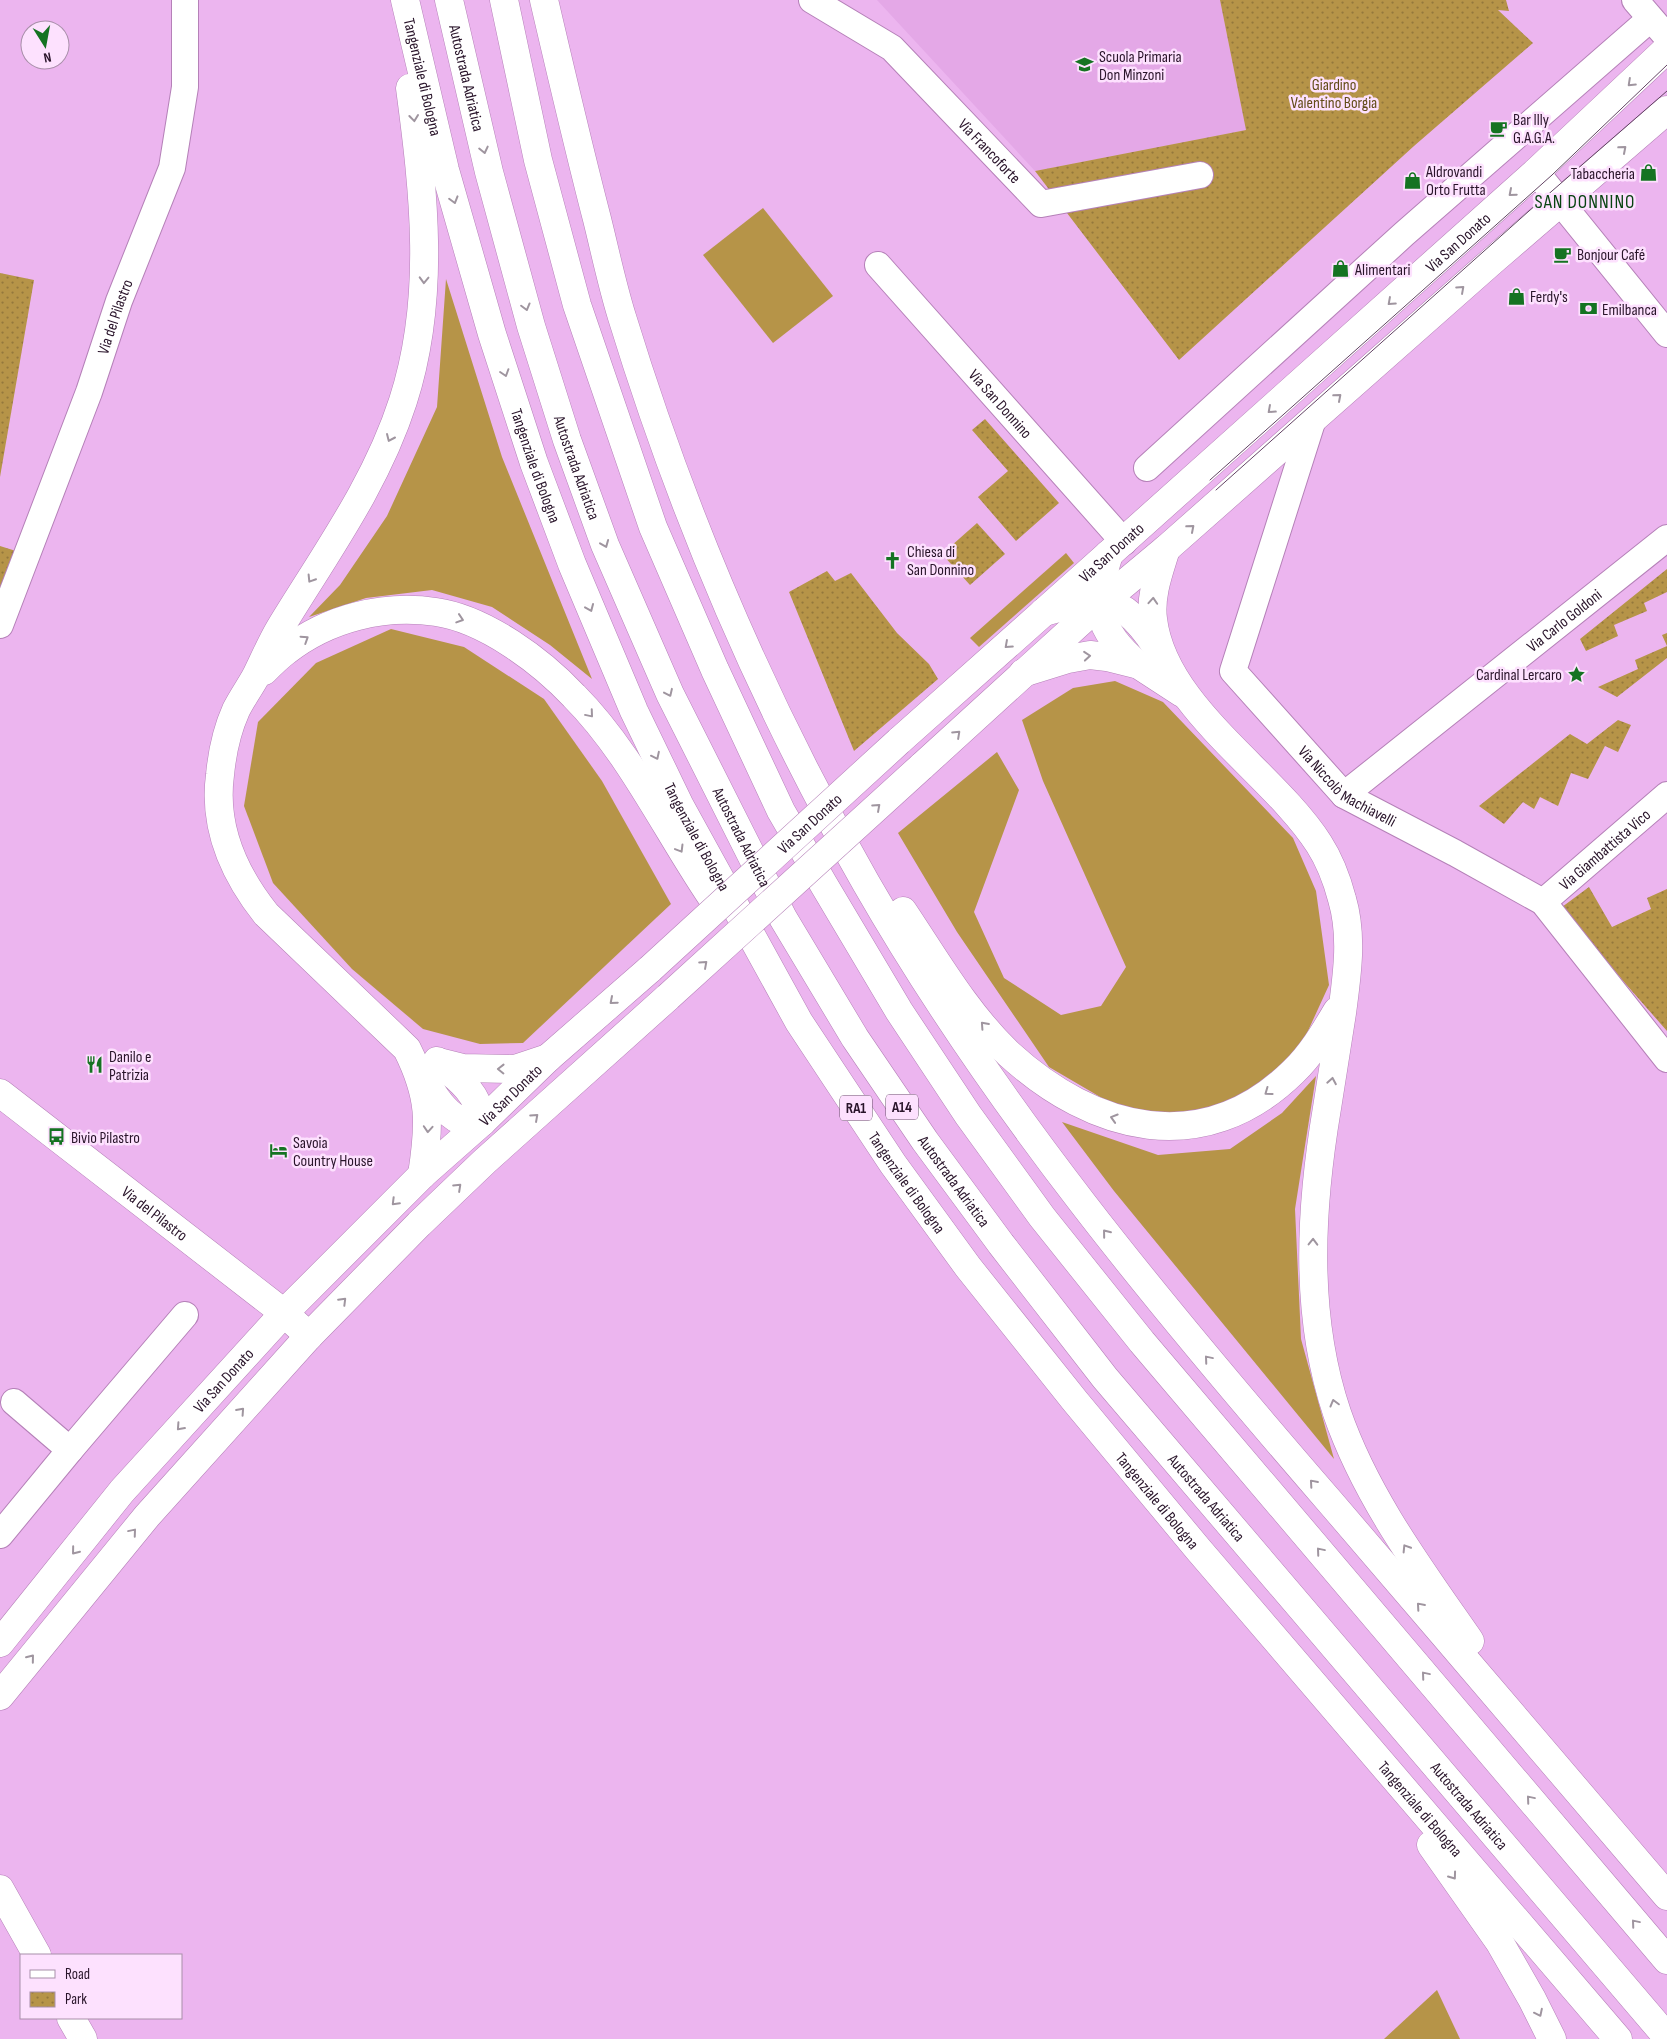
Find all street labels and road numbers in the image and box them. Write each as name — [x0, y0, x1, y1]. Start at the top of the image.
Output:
street label: Tangenziale di Bologna — [399, 17, 445, 138]
street label: Autostrada Adriatica — [444, 22, 487, 133]
street label: Via Francoforte — [954, 115, 1024, 188]
street label: Via San Donato — [1422, 209, 1495, 277]
street label: Via del Pilastro — [94, 277, 138, 357]
street label: Via San Donnino — [964, 366, 1035, 443]
street label: Tangenziale di Bologna — [506, 406, 564, 526]
street label: Autostrada Adriatica — [549, 413, 603, 522]
street label: Via San Donato — [1076, 519, 1148, 587]
street label: Via Carlo Goldoni — [1524, 586, 1606, 657]
street label: Via Niccolò Machiavelli — [1293, 742, 1399, 832]
street label: Tangenziale di Bologna — [659, 780, 733, 895]
street label: Autostrada Adriatica — [707, 784, 774, 890]
street label: Via San Donato — [774, 790, 846, 858]
street label: Via Giambattista Vico — [1556, 806, 1655, 895]
street label: Via San Donato — [476, 1061, 547, 1131]
road number: A14 — [886, 1094, 918, 1120]
road number: RA1 — [840, 1096, 872, 1120]
street label: Tangenziale di Bologna — [864, 1129, 948, 1238]
street label: Autostrada Adriatica — [913, 1132, 993, 1231]
street label: Via del Pilastro — [117, 1183, 191, 1246]
street label: Via San Donato — [190, 1345, 258, 1417]
street label: Tangenziale di Bologna — [1111, 1449, 1202, 1554]
street label: Autostrada Adriatica — [1163, 1450, 1248, 1546]
street label: Tangenziale di Bologna — [1373, 1758, 1466, 1861]
street label: Autostrada Adriatica — [1425, 1758, 1511, 1854]

